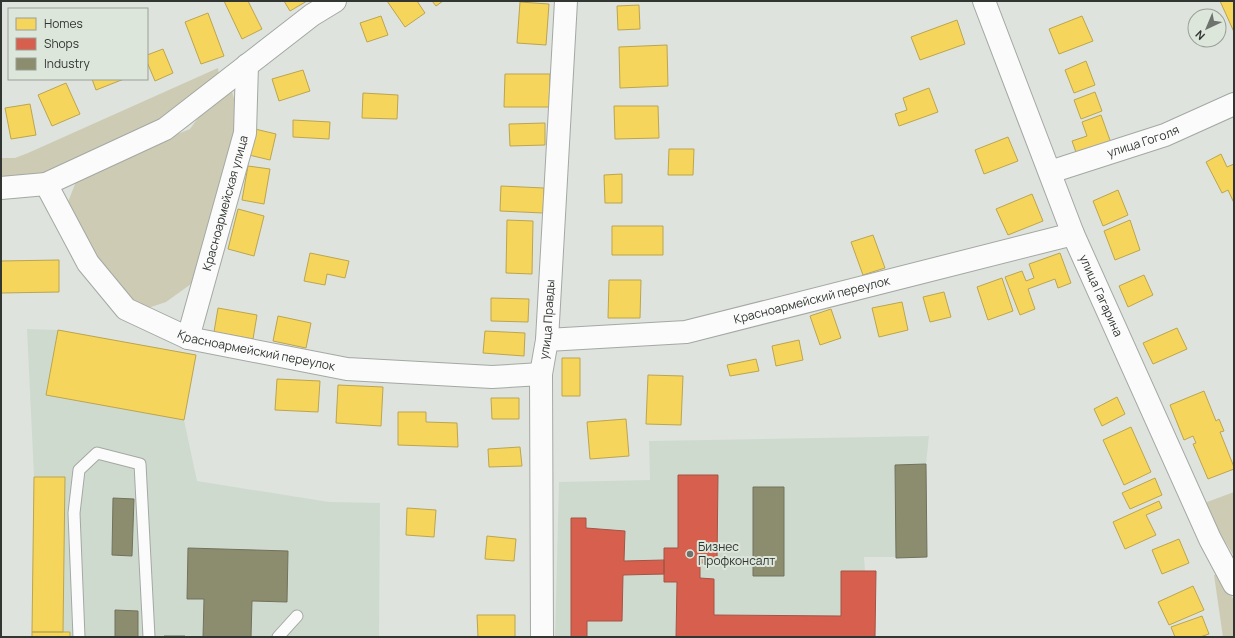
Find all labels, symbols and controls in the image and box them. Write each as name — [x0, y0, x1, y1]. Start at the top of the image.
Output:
legend — [8, 8, 148, 80]
north arrow — [1187, 8, 1227, 48]
text: Homes — [44, 15, 83, 32]
text: N — [1192, 27, 1208, 44]
text: Shops — [44, 35, 79, 52]
text: Industry — [44, 55, 90, 72]
street label: улица Гоголя — [1105, 121, 1182, 161]
street label: Красноармейская улица — [198, 133, 252, 273]
street label: улица Гагарина — [1075, 252, 1127, 339]
street label: Красноармейский переулок — [732, 271, 892, 328]
street label: улица Правды — [535, 279, 558, 361]
street label: Красноармейский переулок — [175, 325, 338, 375]
place label: Бизнес Профконсалт — [698, 538, 775, 569]
marker: Бизнес Профконсалт — [685, 549, 695, 559]

